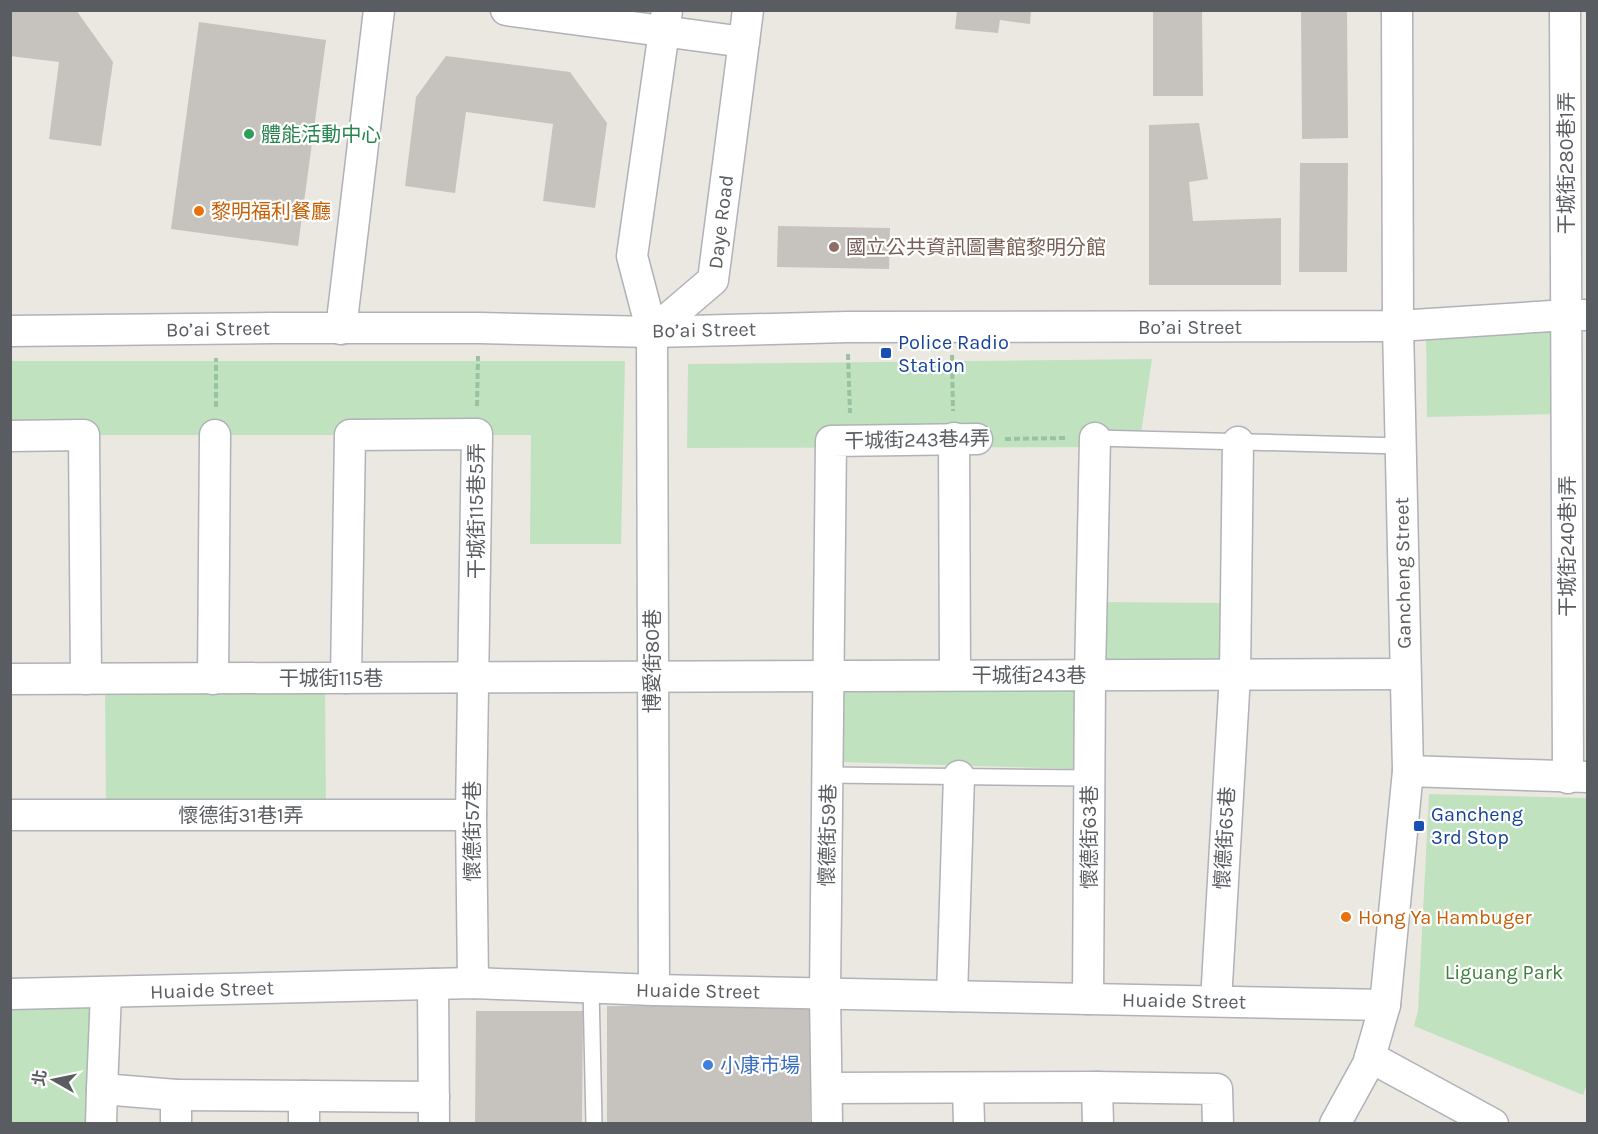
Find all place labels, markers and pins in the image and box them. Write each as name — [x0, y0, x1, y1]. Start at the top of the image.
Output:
place label: 體能活動中心 — [261, 123, 381, 146]
marker: 體能活動中心 — [242, 127, 256, 141]
place label: 黎明福利餐廳 — [211, 200, 331, 223]
marker: 黎明福利餐廳 — [192, 204, 206, 218]
place label: 國立公共資訊圖書館黎明分館 — [846, 236, 1106, 259]
marker: 國立公共資訊圖書館黎明分館 — [827, 240, 841, 254]
place label: Police Radio Station — [898, 331, 1009, 377]
marker: Police Radio Station — [879, 346, 893, 360]
place label: Gancheng 3rd Stop — [1431, 803, 1523, 849]
marker: Gancheng 3rd Stop — [1412, 819, 1426, 833]
place label: Hong Ya Hambuger — [1358, 906, 1533, 929]
marker: Hong Ya Hambuger — [1339, 910, 1353, 924]
place label: 小康市場 — [720, 1054, 800, 1077]
marker: 小康市場 — [701, 1058, 715, 1072]

